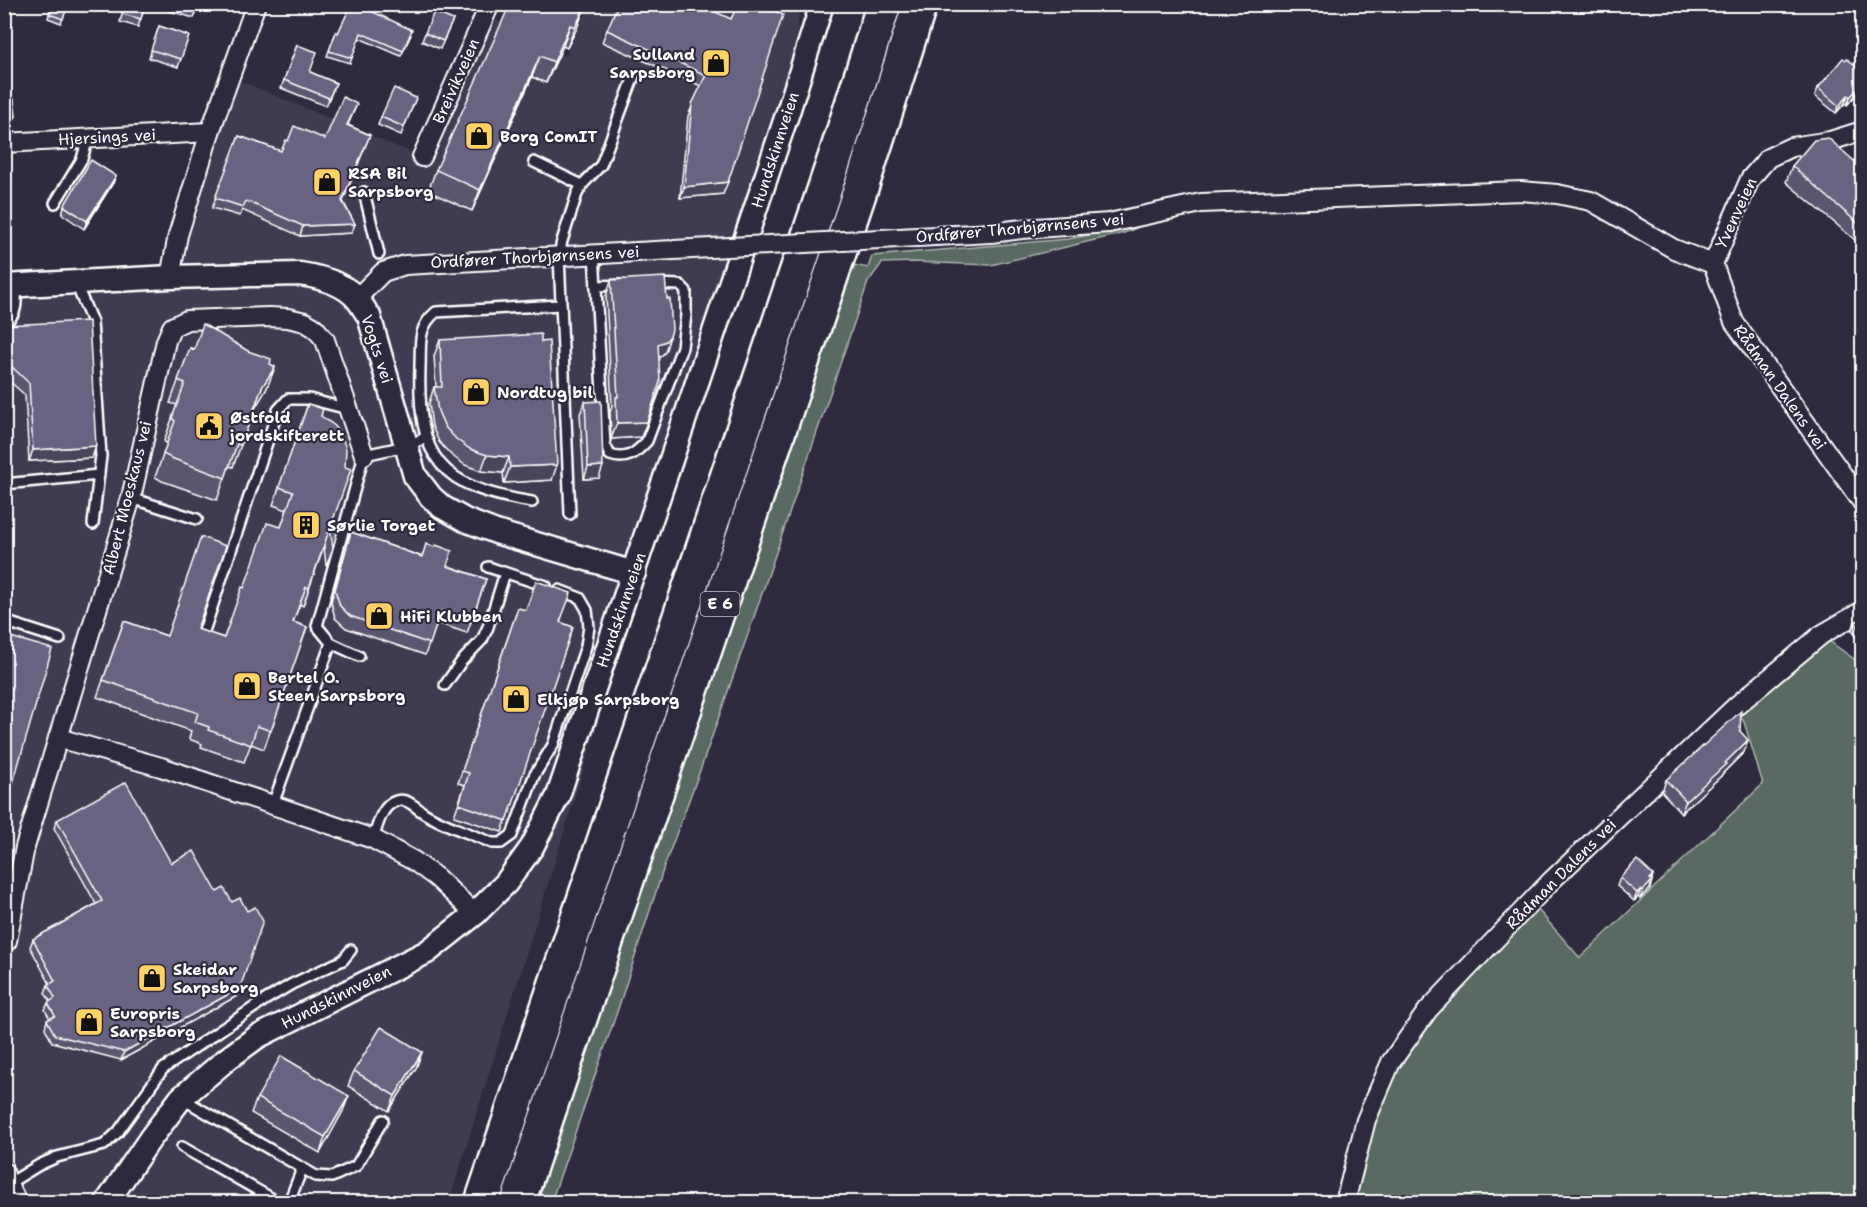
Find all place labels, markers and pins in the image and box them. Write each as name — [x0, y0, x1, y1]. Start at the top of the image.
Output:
place label: Sulland Sarpsborg — [610, 44, 695, 83]
shop icon: Sulland Sarpsborg — [700, 47, 732, 79]
shop icon: Borg ComIT — [463, 120, 495, 152]
place label: Borg ComIT — [500, 126, 598, 147]
place label: RSA Bil Sarpsborg — [348, 163, 433, 202]
shop icon: RSA Bil Sarpsborg — [311, 166, 343, 198]
shop icon: Nordtug bil — [460, 376, 492, 408]
place label: Nordtug bil — [497, 382, 593, 403]
place label: Østfold jordskifterett — [229, 407, 344, 446]
public building icon: Østfold jordskifterett — [193, 410, 225, 442]
building icon: Sørlie Torget — [290, 509, 322, 541]
place label: Sørlie Torget — [327, 515, 435, 536]
shop icon: HiFi Klubben — [363, 600, 395, 632]
place label: HiFi Klubben — [400, 606, 503, 627]
place label: Bertel O. Steen Sarpsborg — [268, 667, 405, 706]
shop icon: Bertel O. Steen Sarpsborg — [231, 670, 263, 702]
shop icon: Elkjøp Sarpsborg — [500, 683, 532, 715]
place label: Elkjøp Sarpsborg — [537, 689, 680, 710]
place label: Skeidar Sarpsborg — [173, 959, 258, 998]
shop icon: Skeidar Sarpsborg — [136, 962, 168, 994]
place label: Europris Sarpsborg — [110, 1003, 195, 1042]
shop icon: Europris Sarpsborg — [73, 1006, 105, 1038]

